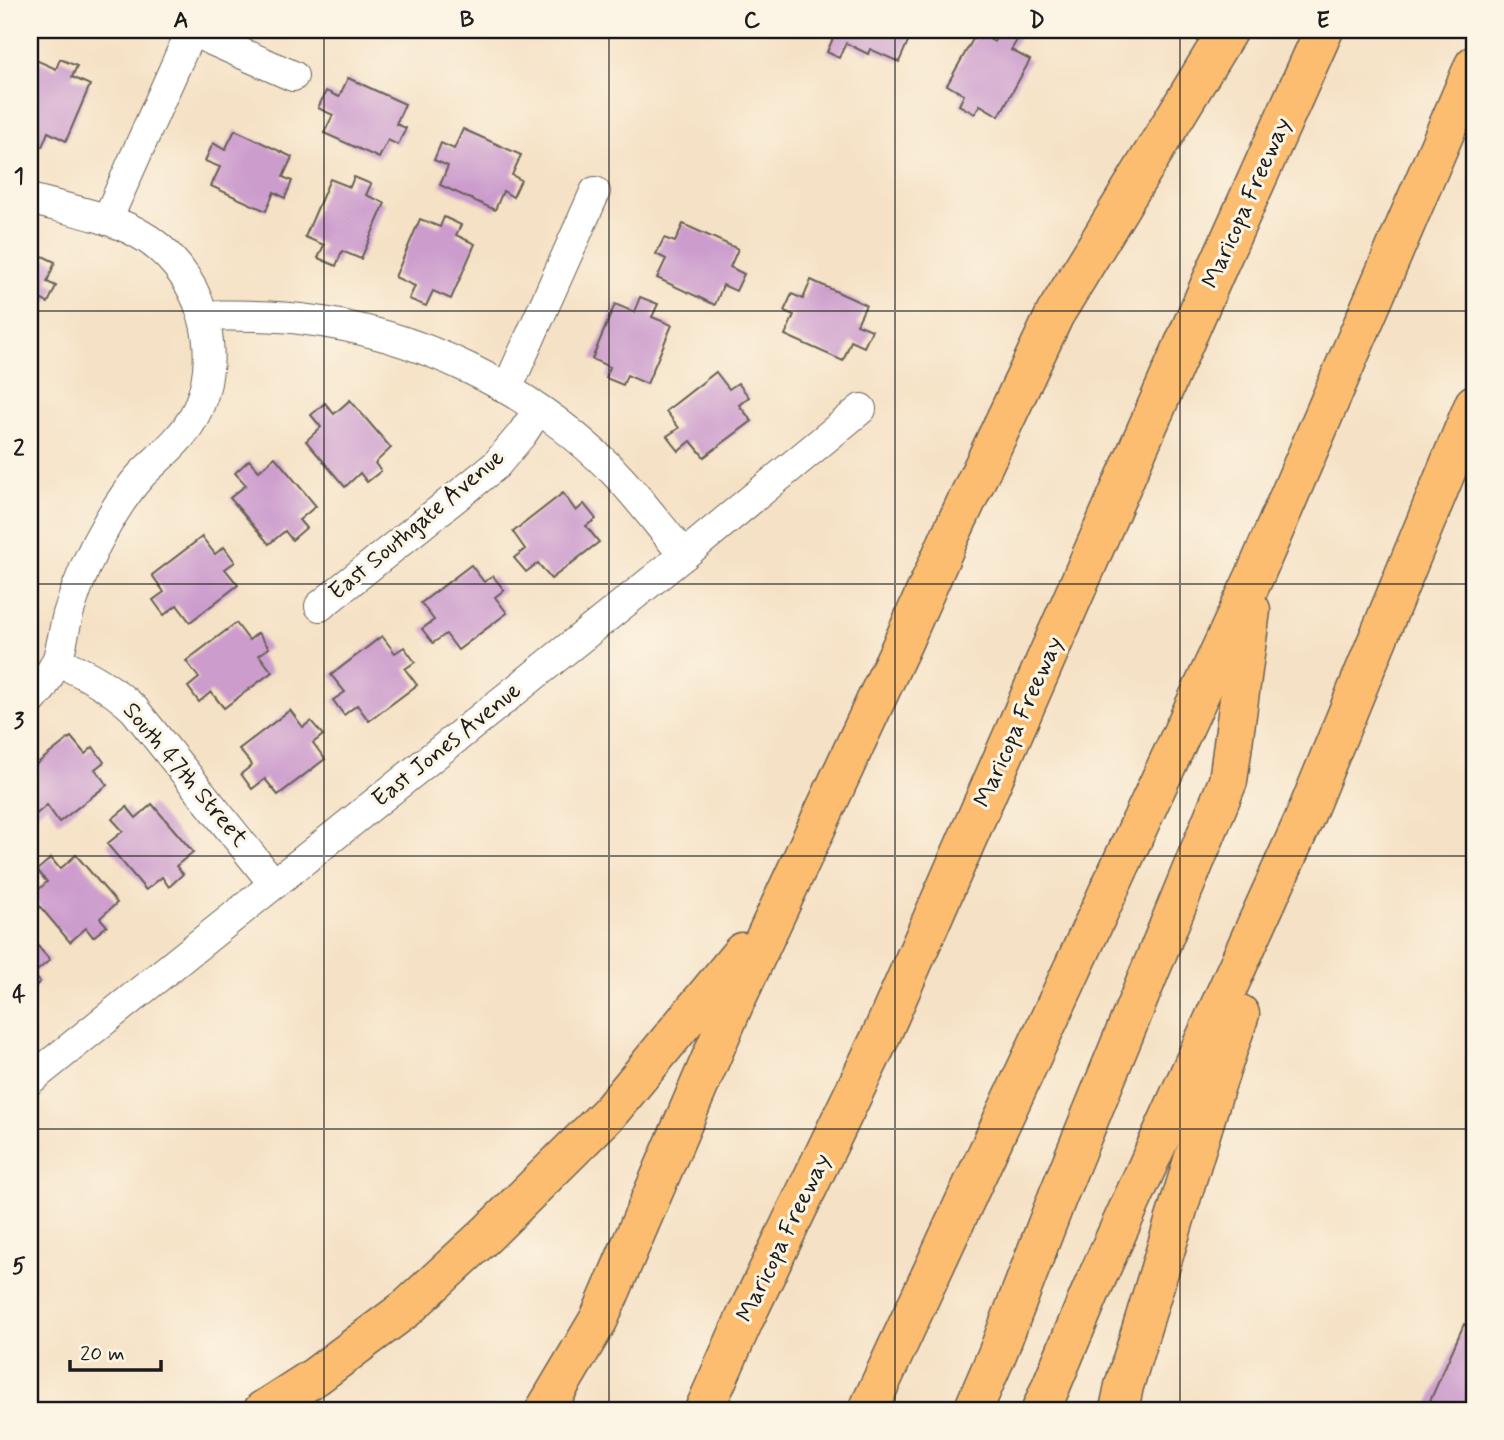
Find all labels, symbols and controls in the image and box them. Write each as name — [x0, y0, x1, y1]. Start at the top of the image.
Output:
text: A — [173, 6, 189, 36]
text: B — [460, 6, 475, 36]
text: C — [744, 6, 761, 36]
text: D — [1029, 6, 1045, 36]
text: E — [1316, 6, 1330, 36]
street label: Maricopa Freeway — [1195, 113, 1299, 293]
text: 1 — [14, 162, 24, 192]
text: 2 — [13, 434, 25, 464]
street label: East Southgate Avenue — [323, 442, 511, 608]
street label: Maricopa Freeway — [967, 632, 1071, 812]
street label: East Jones Avenue — [366, 675, 528, 815]
street label: South 47th Street — [115, 696, 255, 854]
text: 3 — [14, 707, 25, 737]
text: 4 — [12, 980, 26, 1010]
street label: Maricopa Freeway — [730, 1148, 838, 1328]
text: 5 — [12, 1252, 26, 1282]
scale bar — [70, 1328, 161, 1372]
text: 20 m — [80, 1340, 125, 1368]

